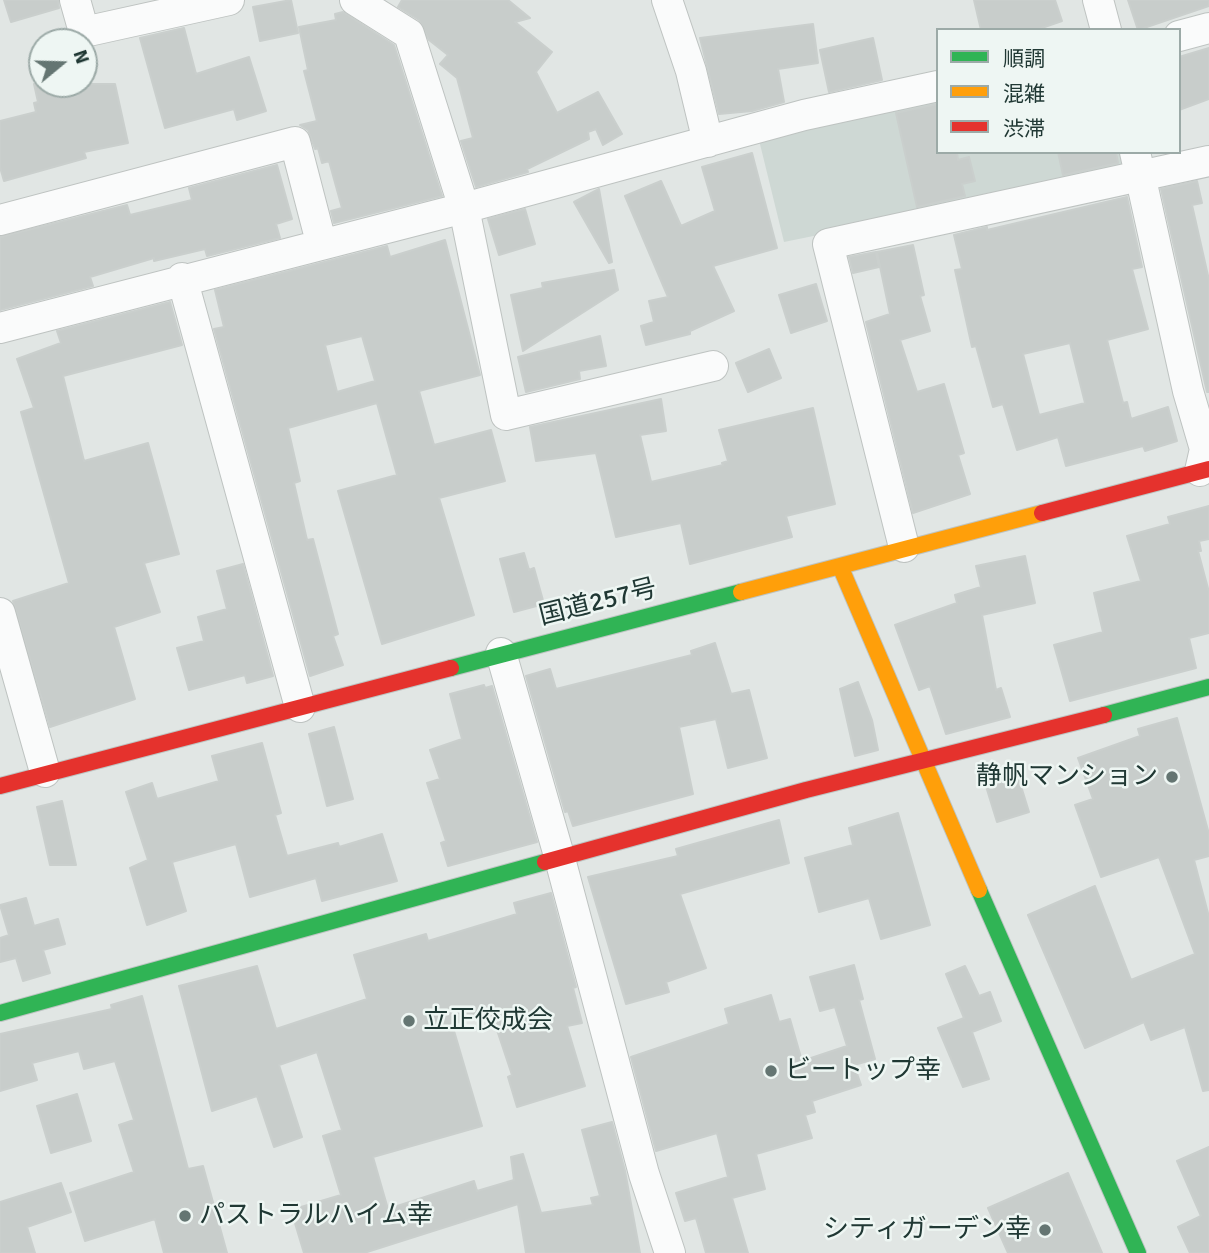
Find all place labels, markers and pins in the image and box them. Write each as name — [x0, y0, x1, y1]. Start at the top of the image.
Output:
place label: 静帆マンション — [976, 761, 1158, 793]
marker: 静帆マンション — [1164, 769, 1180, 785]
place label: 立正佼成会 — [423, 1005, 553, 1037]
marker: 立正佼成会 — [401, 1013, 417, 1029]
place label: ビートップ幸 — [785, 1055, 941, 1087]
marker: ビートップ幸 — [763, 1063, 779, 1079]
place label: パストラルハイム幸 — [199, 1200, 433, 1232]
marker: パストラルハイム幸 — [177, 1208, 193, 1224]
place label: シティガーデン幸 — [823, 1214, 1031, 1246]
marker: シティガーデン幸 — [1037, 1222, 1053, 1238]

